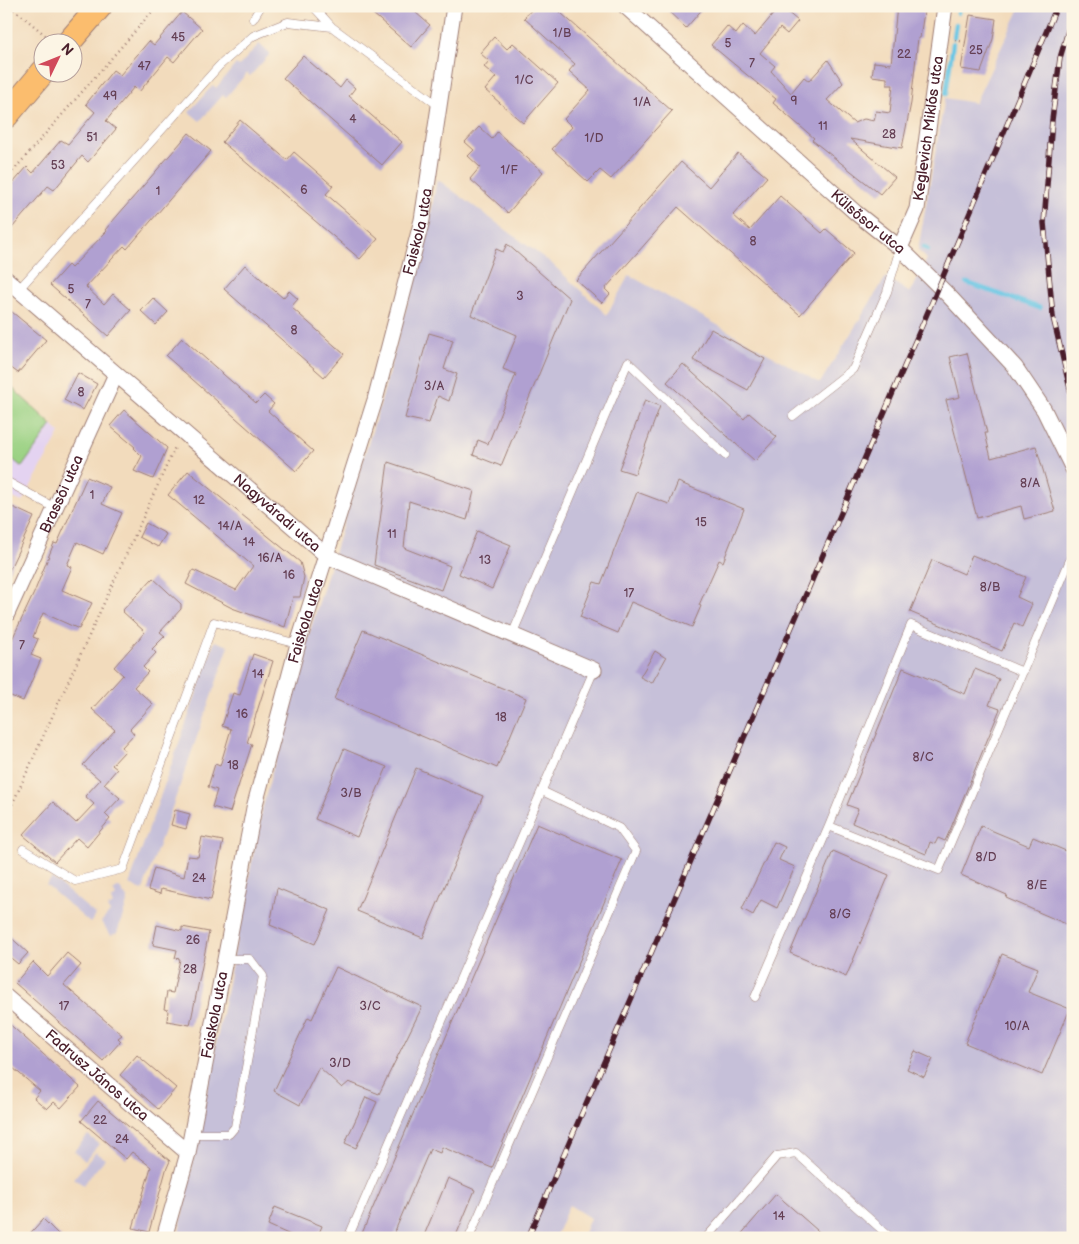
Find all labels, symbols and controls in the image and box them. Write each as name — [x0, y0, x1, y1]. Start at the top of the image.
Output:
house number: 1/B — [553, 26, 571, 41]
house number: 45 — [171, 30, 185, 45]
north arrow — [32, 32, 82, 82]
house number: 5 — [725, 36, 732, 51]
text: N — [57, 40, 77, 59]
house number: 25 — [969, 43, 983, 58]
house number: 22 — [897, 47, 911, 62]
street label: Keglevich Miklós utca — [909, 55, 948, 202]
house number: 7 — [749, 56, 755, 71]
house number: 47 — [137, 59, 151, 74]
house number: 1/C — [515, 73, 534, 88]
house number: 49 — [103, 89, 117, 104]
house number: 9 — [791, 94, 798, 109]
house number: 1/A — [633, 95, 651, 110]
house number: 4 — [349, 112, 357, 127]
house number: 11 — [818, 119, 828, 134]
house number: 28 — [882, 127, 896, 142]
house number: 51 — [86, 130, 98, 145]
house number: 1/D — [585, 131, 604, 146]
house number: 53 — [51, 158, 65, 173]
house number: 1/F — [500, 163, 518, 178]
house number: 6 — [300, 183, 308, 198]
house number: 1 — [156, 184, 160, 199]
street label: Külsősor utca — [826, 186, 909, 258]
street label: Faiskola utca — [399, 187, 437, 277]
house number: 8 — [750, 234, 757, 249]
house number: 5 — [68, 282, 75, 297]
house number: 3 — [516, 289, 524, 304]
house number: 7 — [85, 297, 91, 312]
house number: 8 — [291, 323, 298, 338]
house number: 3/A — [424, 379, 445, 394]
house number: 8 — [78, 385, 85, 400]
street label: Brassói utca — [36, 452, 88, 536]
street label: Nagyváradi utca — [229, 470, 324, 556]
house number: 8/A — [1020, 476, 1041, 491]
house number: 1 — [90, 488, 94, 503]
house number: 12 — [193, 493, 205, 508]
house number: 15 — [695, 515, 707, 530]
house number: 14/A — [218, 519, 243, 534]
house number: 11 — [387, 527, 397, 542]
house number: 14 — [243, 535, 256, 550]
house number: 16/A — [258, 551, 283, 566]
house number: 13 — [479, 553, 491, 568]
house number: 16 — [283, 568, 295, 583]
street label: Faiskola utca — [284, 576, 328, 666]
house number: 8/B — [980, 580, 1000, 595]
house number: 17 — [624, 586, 634, 601]
house number: 7 — [19, 638, 25, 653]
house number: 14 — [252, 667, 265, 682]
house number: 16 — [236, 707, 248, 722]
house number: 18 — [495, 710, 507, 725]
house number: 8/C — [913, 750, 934, 765]
house number: 18 — [227, 758, 239, 773]
house number: 3/B — [340, 786, 362, 801]
house number: 8/D — [975, 850, 997, 865]
house number: 24 — [192, 871, 207, 886]
house number: 8/E — [1027, 878, 1047, 893]
house number: 8/G — [829, 907, 851, 922]
house number: 26 — [186, 933, 200, 948]
house number: 28 — [183, 962, 197, 977]
street label: Faiskola utca — [197, 970, 233, 1060]
house number: 17 — [59, 999, 69, 1014]
house number: 3/C — [359, 999, 381, 1014]
house number: 10/A — [1005, 1019, 1030, 1034]
street label: Fadrusz János utca — [41, 1026, 153, 1125]
house number: 3/D — [329, 1056, 351, 1071]
house number: 22 — [93, 1113, 107, 1128]
house number: 24 — [115, 1132, 130, 1147]
house number: 14 — [773, 1209, 786, 1224]

